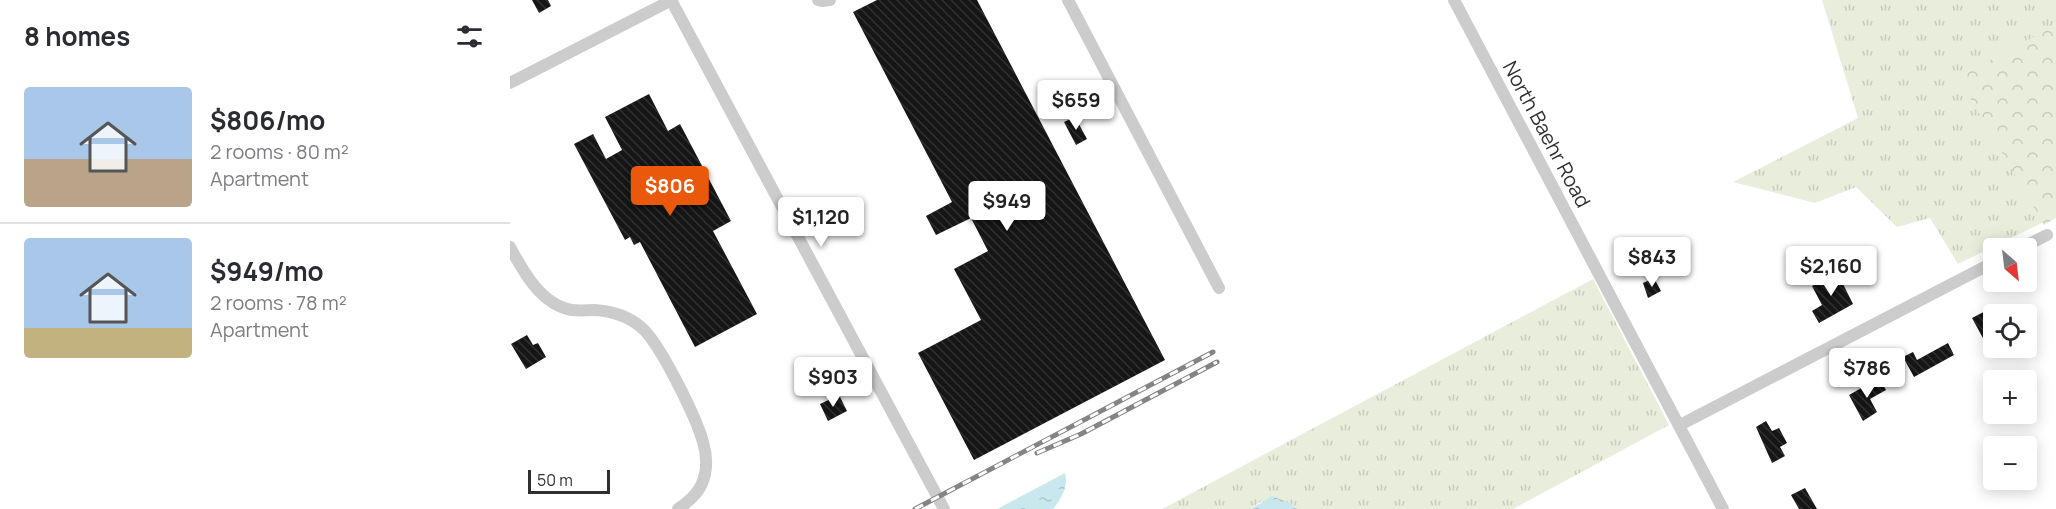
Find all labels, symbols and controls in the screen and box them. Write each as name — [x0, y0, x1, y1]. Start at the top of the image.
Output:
text: 8 homes — [24, 18, 130, 54]
icon: filters — [453, 20, 486, 53]
street label: North Baehr Road — [1497, 56, 1597, 212]
pin: $659 — [1040, 80, 1112, 131]
text: $659 — [1051, 86, 1101, 113]
text: $806/mo — [210, 102, 325, 138]
icon: home — [72, 111, 144, 183]
text: 2 rooms · 80 m² — [210, 138, 349, 165]
text: Apartment — [210, 165, 309, 192]
pin: $806 — [634, 166, 706, 217]
text: $806 — [645, 172, 695, 199]
pin: $949 — [971, 181, 1043, 232]
text: $949 — [982, 187, 1032, 214]
pin: $1,120 — [772, 197, 870, 248]
text: $1,120 — [792, 203, 850, 230]
pin: $843 — [1616, 237, 1688, 288]
north arrow — [1983, 238, 2037, 292]
map controls — [1983, 238, 2037, 490]
text: $843 — [1628, 243, 1676, 270]
pin: $2,160 — [1782, 246, 1880, 297]
text: $2,160 — [1800, 252, 1862, 279]
text: $949/mo — [210, 253, 324, 289]
icon: home — [72, 262, 144, 334]
text: 2 rooms · 78 m² — [210, 289, 347, 316]
button: locate — [1983, 304, 2037, 358]
text: Apartment — [210, 316, 309, 343]
pin: $786 — [1831, 348, 1903, 399]
text: $786 — [1843, 354, 1891, 381]
pin: $903 — [797, 357, 869, 408]
text: $903 — [808, 363, 858, 390]
button: + — [1983, 370, 2037, 424]
button: − — [1983, 436, 2037, 490]
scale bar — [528, 467, 610, 494]
text: 50 m — [537, 469, 573, 491]

